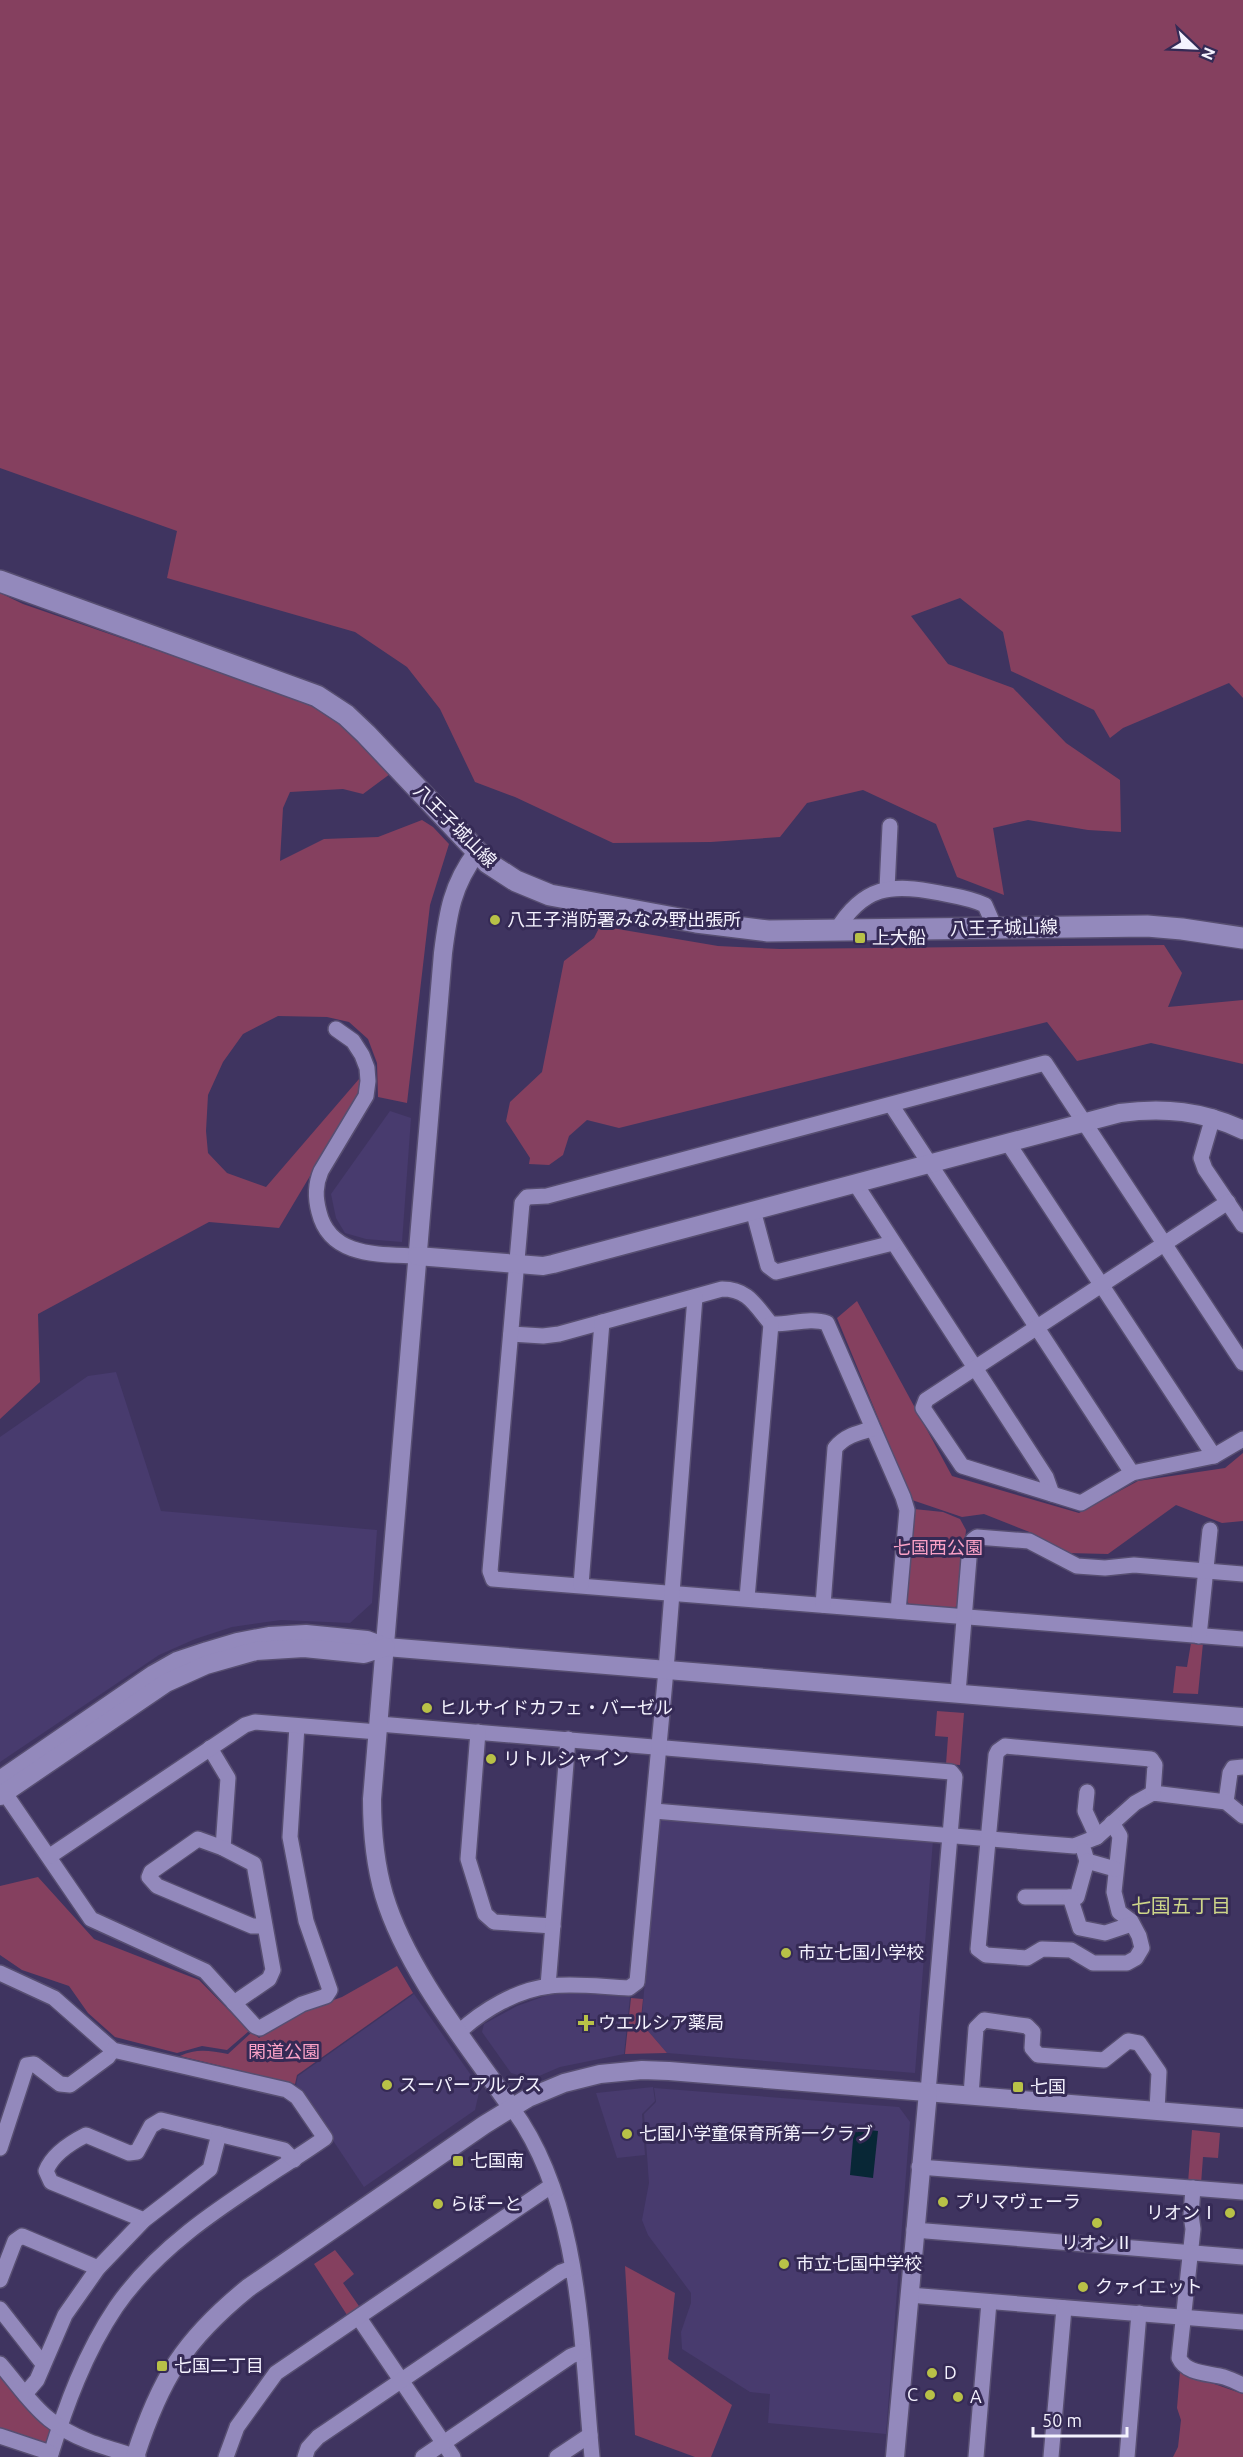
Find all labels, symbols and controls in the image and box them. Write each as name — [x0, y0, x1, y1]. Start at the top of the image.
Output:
north arrow — [1165, 18, 1225, 78]
text: N — [1198, 45, 1219, 63]
street label: 八王子城山線 — [410, 780, 501, 871]
place label: 八王子消防署みなみ野出張所 — [507, 909, 741, 929]
marker: 八王子消防署みなみ野出張所 — [488, 913, 502, 927]
street label: 八王子城山線 — [950, 916, 1058, 938]
place label: 上大船 — [872, 927, 926, 947]
marker: 上大船 — [853, 931, 867, 945]
park label: 七国西公園 — [893, 1537, 983, 1557]
place label: ヒルサイドカフェ・バーゼル — [439, 1697, 673, 1717]
marker: ヒルサイドカフェ・バーゼル — [420, 1701, 434, 1715]
place label: リトルシャイン — [503, 1748, 629, 1768]
marker: リトルシャイン — [484, 1752, 498, 1766]
district label: 七国五丁目 — [1131, 1894, 1231, 1917]
place label: 市立七国小学校 — [798, 1942, 924, 1962]
marker: 市立七国小学校 — [779, 1946, 793, 1960]
place label: ウエルシア薬局 — [598, 2012, 724, 2032]
marker: ウエルシア薬局 — [579, 2016, 593, 2030]
park label: 閑道公園 — [248, 2041, 320, 2061]
place label: スーパーアルプス — [399, 2074, 542, 2094]
place label: 七国 — [1030, 2076, 1066, 2096]
marker: スーパーアルプス — [380, 2078, 394, 2092]
marker: 七国 — [1011, 2080, 1025, 2094]
place label: 七国小学童保育所第一クラブ — [639, 2123, 873, 2143]
marker: 七国小学童保育所第一クラブ — [620, 2127, 634, 2141]
place label: 七国南 — [470, 2150, 524, 2170]
marker: 七国南 — [451, 2154, 465, 2168]
place label: プリマヴェーラ — [955, 2191, 1081, 2211]
place label: らぽーと — [450, 2193, 522, 2213]
marker: プリマヴェーラ — [936, 2195, 950, 2209]
marker: らぽーと — [431, 2197, 445, 2211]
place label: リオンⅠ — [1146, 2202, 1218, 2222]
marker: リオンⅠ — [1223, 2206, 1237, 2220]
marker: リオンⅡ — [1090, 2216, 1104, 2230]
place label: リオンⅡ — [1061, 2232, 1133, 2252]
place label: 市立七国中学校 — [796, 2253, 922, 2273]
marker: 市立七国中学校 — [777, 2257, 791, 2271]
place label: クァイエット — [1095, 2276, 1203, 2296]
marker: クァイエット — [1076, 2280, 1090, 2294]
place label: 七国二丁目 — [174, 2355, 264, 2375]
marker: 七国二丁目 — [155, 2359, 169, 2373]
place label: D — [944, 2362, 957, 2382]
marker: D — [925, 2366, 939, 2380]
place label: C — [907, 2384, 918, 2404]
place label: A — [970, 2386, 982, 2406]
marker: C — [923, 2388, 937, 2402]
marker: A — [951, 2390, 965, 2404]
scale bar — [1033, 2400, 1128, 2438]
text: 50 m — [1042, 2410, 1082, 2430]

